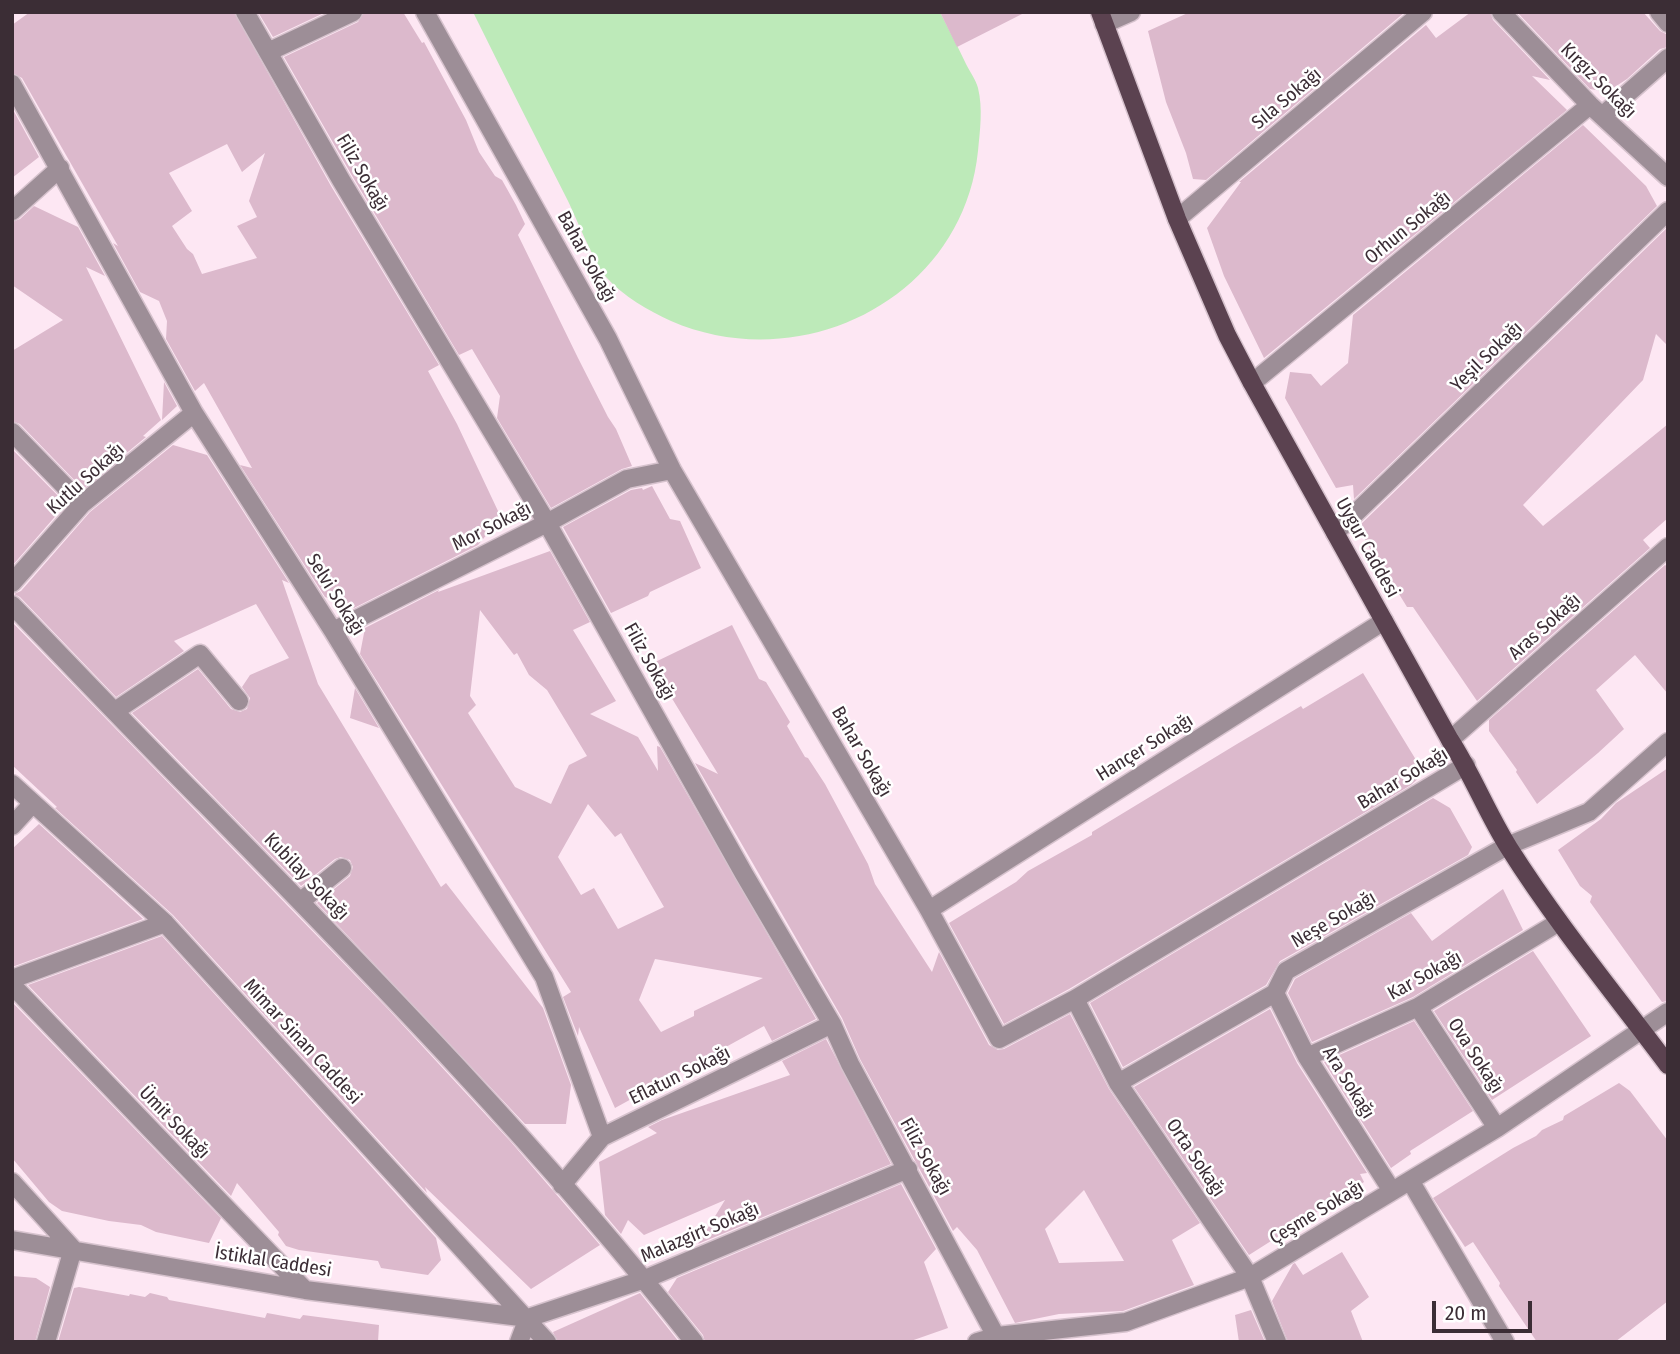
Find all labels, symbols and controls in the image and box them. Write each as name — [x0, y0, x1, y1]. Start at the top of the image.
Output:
street label: Kırgız Sokağı — [1555, 38, 1641, 124]
street label: Sıla Sokağı — [1248, 63, 1326, 135]
street label: Filiz Sokağı — [331, 130, 393, 216]
street label: Orhun Sokağı — [1360, 186, 1456, 270]
street label: Bahar Sokağı — [552, 207, 620, 307]
street label: Yeşil Sokağı — [1446, 317, 1528, 397]
street label: Kutlu Sokağı — [43, 438, 129, 520]
street label: Uygur Caddesi — [1330, 494, 1404, 602]
street label: Mor Sokağı — [449, 497, 535, 557]
street label: Selvi Sokağı — [301, 550, 369, 640]
street label: Aras Sokağı — [1504, 589, 1586, 665]
street label: Filiz Sokağı — [618, 619, 680, 705]
street label: Bahar Sokağı — [826, 703, 896, 801]
street label: Hançer Sokağı — [1092, 709, 1198, 787]
street label: Bahar Sokağı — [1354, 743, 1452, 815]
street label: Kubilay Sokağı — [259, 829, 353, 925]
street label: Neşe Sokağı — [1288, 887, 1380, 953]
street label: Kar Sokağı — [1384, 946, 1466, 1006]
street label: Mimar Sinan Caddesi — [238, 975, 366, 1109]
street label: Ova Sokağı — [1442, 1014, 1508, 1098]
street label: Eflatun Sokağı — [626, 1042, 734, 1110]
street label: Ara Sokağı — [1317, 1043, 1379, 1123]
street label: Ümit Sokağı — [134, 1082, 214, 1164]
street label: Filiz Sokağı — [894, 1114, 956, 1200]
street label: Orta Sokağı — [1161, 1115, 1229, 1201]
street label: Çeşme Sokağı — [1266, 1176, 1368, 1250]
street label: Malazgirt Sokağı — [638, 1198, 762, 1268]
street label: İstiklal Caddesi — [213, 1242, 333, 1282]
scale bar — [1435, 1288, 1535, 1332]
text: 20 m — [1445, 1300, 1486, 1326]

